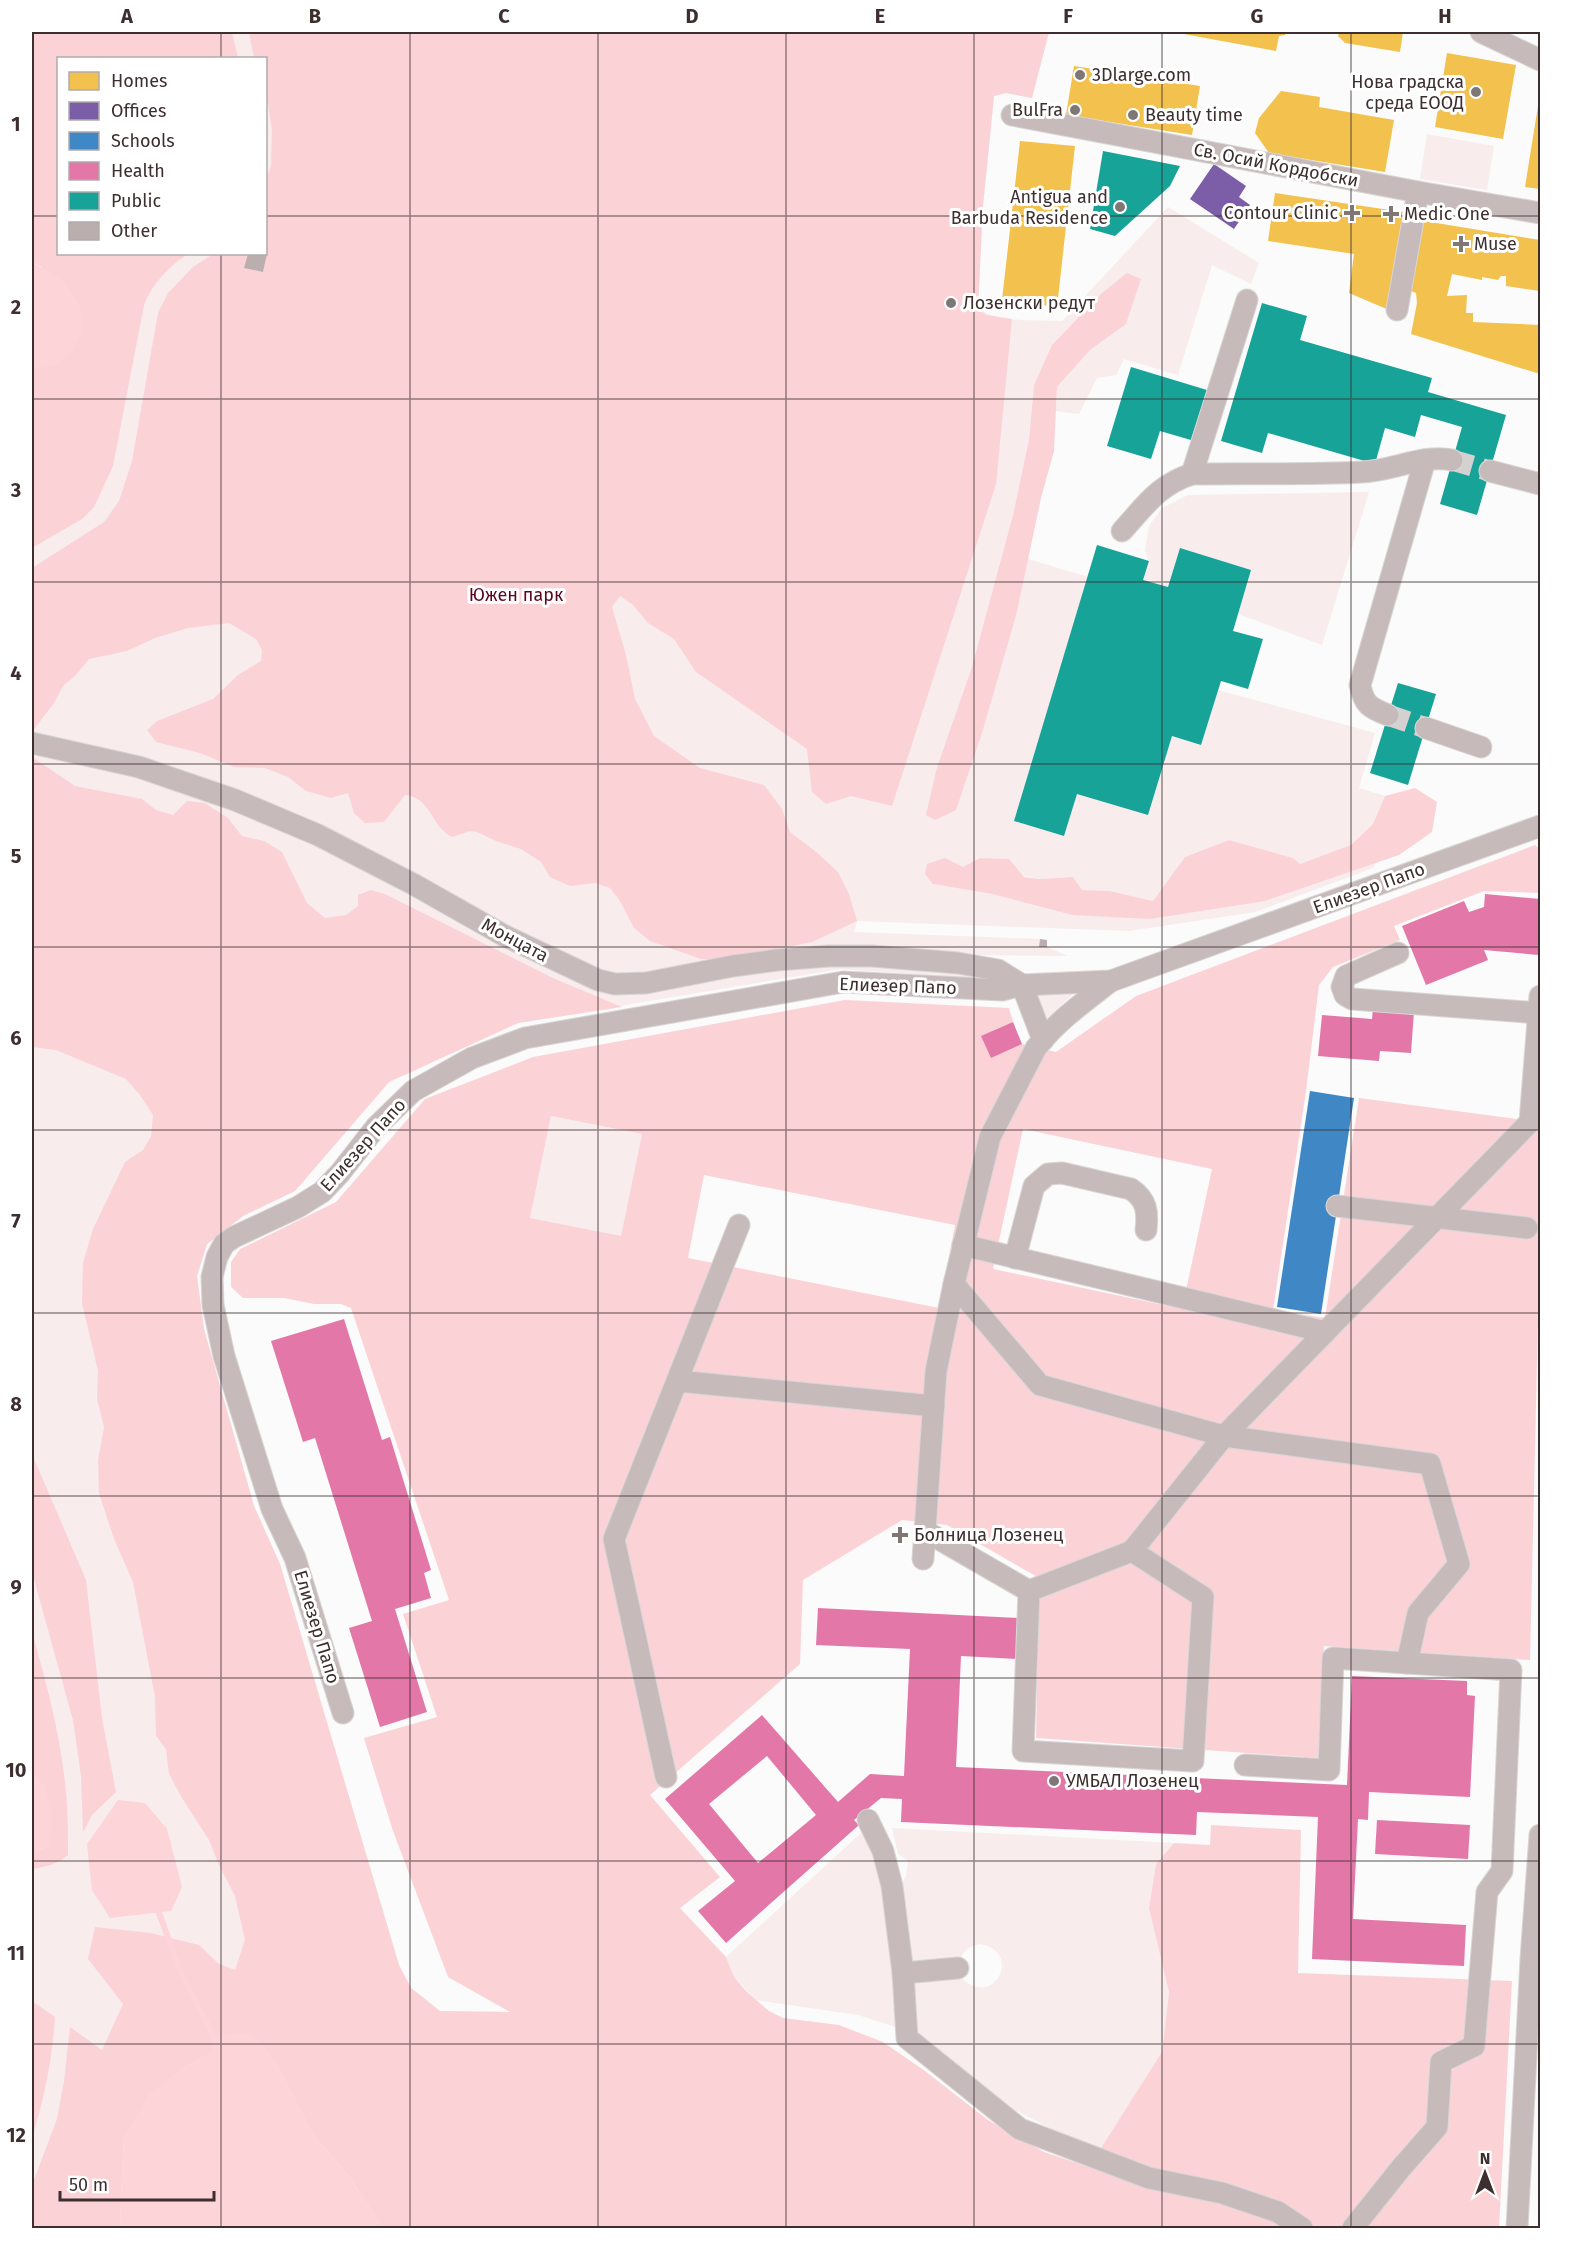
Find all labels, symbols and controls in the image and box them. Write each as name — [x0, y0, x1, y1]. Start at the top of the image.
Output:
text: A — [120, 4, 134, 28]
text: B — [309, 4, 321, 28]
text: C — [498, 4, 510, 28]
text: D — [685, 4, 699, 28]
text: E — [875, 4, 885, 28]
text: F — [1063, 4, 1073, 28]
text: G — [1251, 4, 1263, 28]
text: H — [1438, 4, 1452, 28]
legend — [57, 57, 267, 255]
place label: 3Dlarge.com — [1092, 64, 1191, 86]
marker: 3Dlarge.com — [1073, 68, 1087, 82]
text: Homes — [111, 70, 167, 92]
place label: Нова градска среда ЕООД — [1351, 71, 1464, 114]
marker: Нова градска среда ЕООД — [1469, 85, 1483, 99]
place label: BulFra — [1012, 99, 1063, 121]
text: Offices — [111, 100, 166, 122]
marker: BulFra — [1068, 103, 1082, 117]
place label: Beauty time — [1145, 104, 1243, 126]
marker: Beauty time — [1126, 108, 1140, 122]
text: 1 — [11, 112, 21, 136]
text: Schools — [111, 130, 175, 152]
street label: Св. Осий Кордобски — [1192, 138, 1360, 192]
text: Health — [111, 160, 165, 182]
place label: Antigua and Barbuda Residence — [951, 186, 1108, 229]
text: Public — [111, 190, 161, 212]
marker: Antigua and Barbuda Residence — [1113, 200, 1127, 214]
place label: Contour Clinic — [1224, 202, 1338, 224]
place label: Medic One — [1404, 203, 1490, 225]
marker: Contour Clinic — [1343, 204, 1361, 222]
marker: Medic One — [1382, 205, 1400, 223]
text: Other — [111, 220, 157, 242]
place label: Muse — [1474, 233, 1517, 255]
marker: Muse — [1452, 235, 1470, 253]
place label: Лозенски редут — [963, 292, 1096, 314]
text: 2 — [11, 295, 21, 319]
marker: Лозенски редут — [944, 296, 958, 310]
text: 3 — [10, 478, 21, 502]
park label: Южен парк — [469, 584, 564, 606]
text: 4 — [10, 661, 22, 685]
text: 5 — [11, 844, 22, 868]
street label: Елиезер Папо — [1310, 858, 1428, 918]
street label: Монцата — [478, 913, 552, 967]
street label: Елиезер Папо — [839, 973, 957, 999]
text: 6 — [10, 1026, 22, 1050]
street label: Елиезер Папо — [316, 1094, 410, 1196]
text: 7 — [11, 1209, 21, 1233]
text: 8 — [10, 1392, 22, 1416]
place label: Болница Лозенец — [914, 1524, 1064, 1546]
marker: Болница Лозенец — [891, 1526, 909, 1544]
street label: Елиезер Папо — [289, 1568, 345, 1686]
text: 9 — [10, 1575, 22, 1599]
text: 10 — [6, 1758, 26, 1782]
place label: УМБАЛ Лозенец — [1066, 1770, 1199, 1792]
marker: УМБАЛ Лозенец — [1047, 1774, 1061, 1788]
text: 11 — [7, 1941, 25, 1965]
text: 12 — [6, 2123, 26, 2147]
north arrow — [1455, 2143, 1515, 2203]
text: N — [1480, 2149, 1490, 2168]
scale bar — [60, 2164, 214, 2202]
text: 50 m — [69, 2174, 108, 2196]

